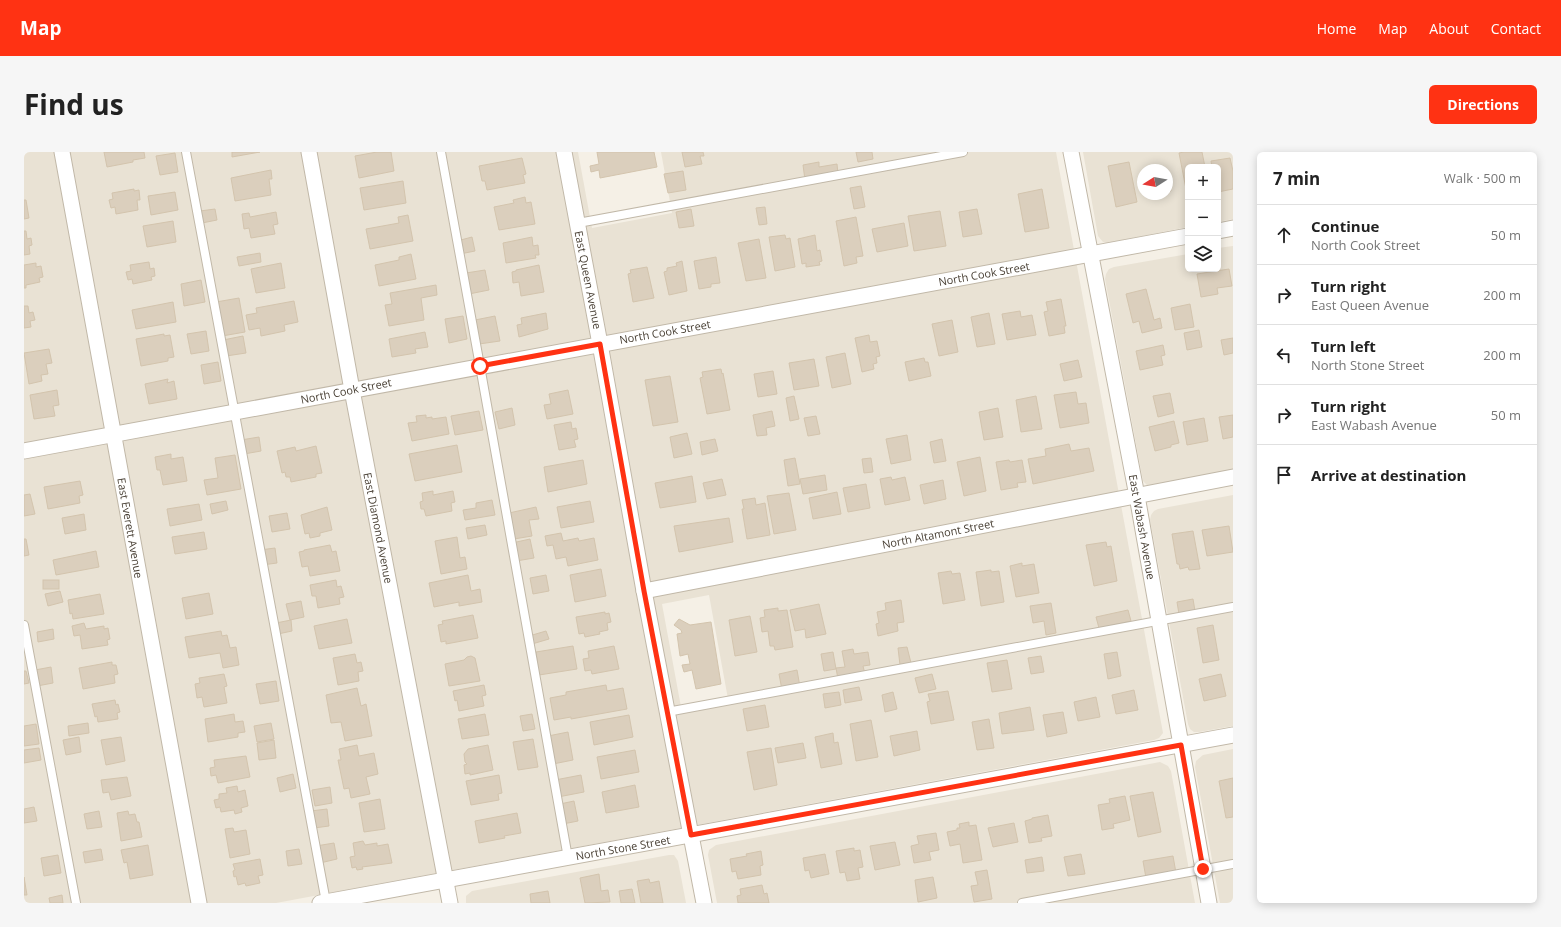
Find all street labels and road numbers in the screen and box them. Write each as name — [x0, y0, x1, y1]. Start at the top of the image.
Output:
street label: East Queen Avenue — [572, 229, 605, 330]
street label: North Cook Street — [937, 258, 1031, 289]
street label: North Cook Street — [618, 316, 712, 347]
street label: North Cook Street — [299, 374, 393, 407]
street label: East Diamond Avenue — [360, 471, 397, 585]
street label: East Wabash Avenue — [1126, 473, 1159, 581]
street label: East Everett Avenue — [114, 477, 147, 579]
street label: North Altamont Street — [881, 515, 995, 552]
street label: North Stone Street — [574, 832, 672, 863]

